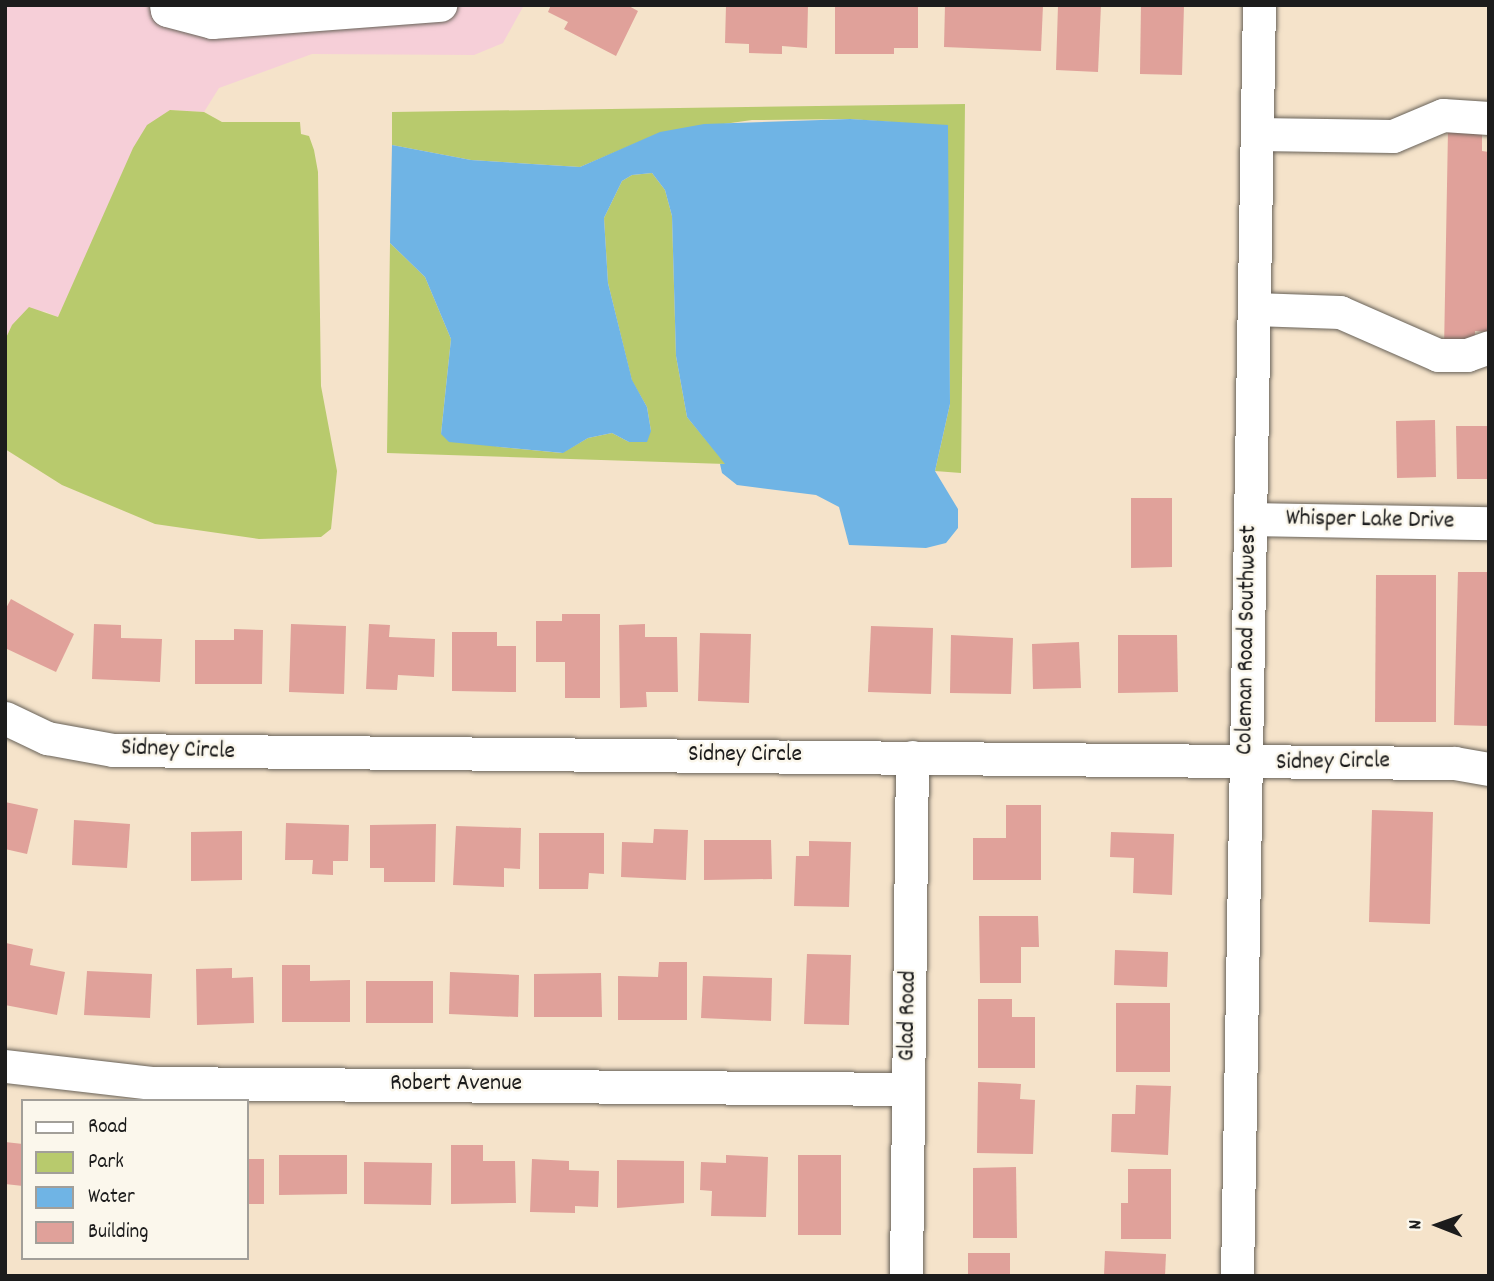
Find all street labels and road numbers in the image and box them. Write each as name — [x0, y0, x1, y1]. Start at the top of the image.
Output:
street label: Whisper Lake Drive — [1286, 505, 1454, 537]
street label: Coleman Road Southwest — [1232, 525, 1264, 755]
street label: Sidney Circle — [120, 735, 236, 767]
street label: Sidney Circle — [688, 742, 802, 770]
street label: Sidney Circle — [1276, 748, 1390, 778]
street label: Glad Road — [894, 970, 924, 1062]
street label: Robert Avenue — [390, 1071, 522, 1099]

